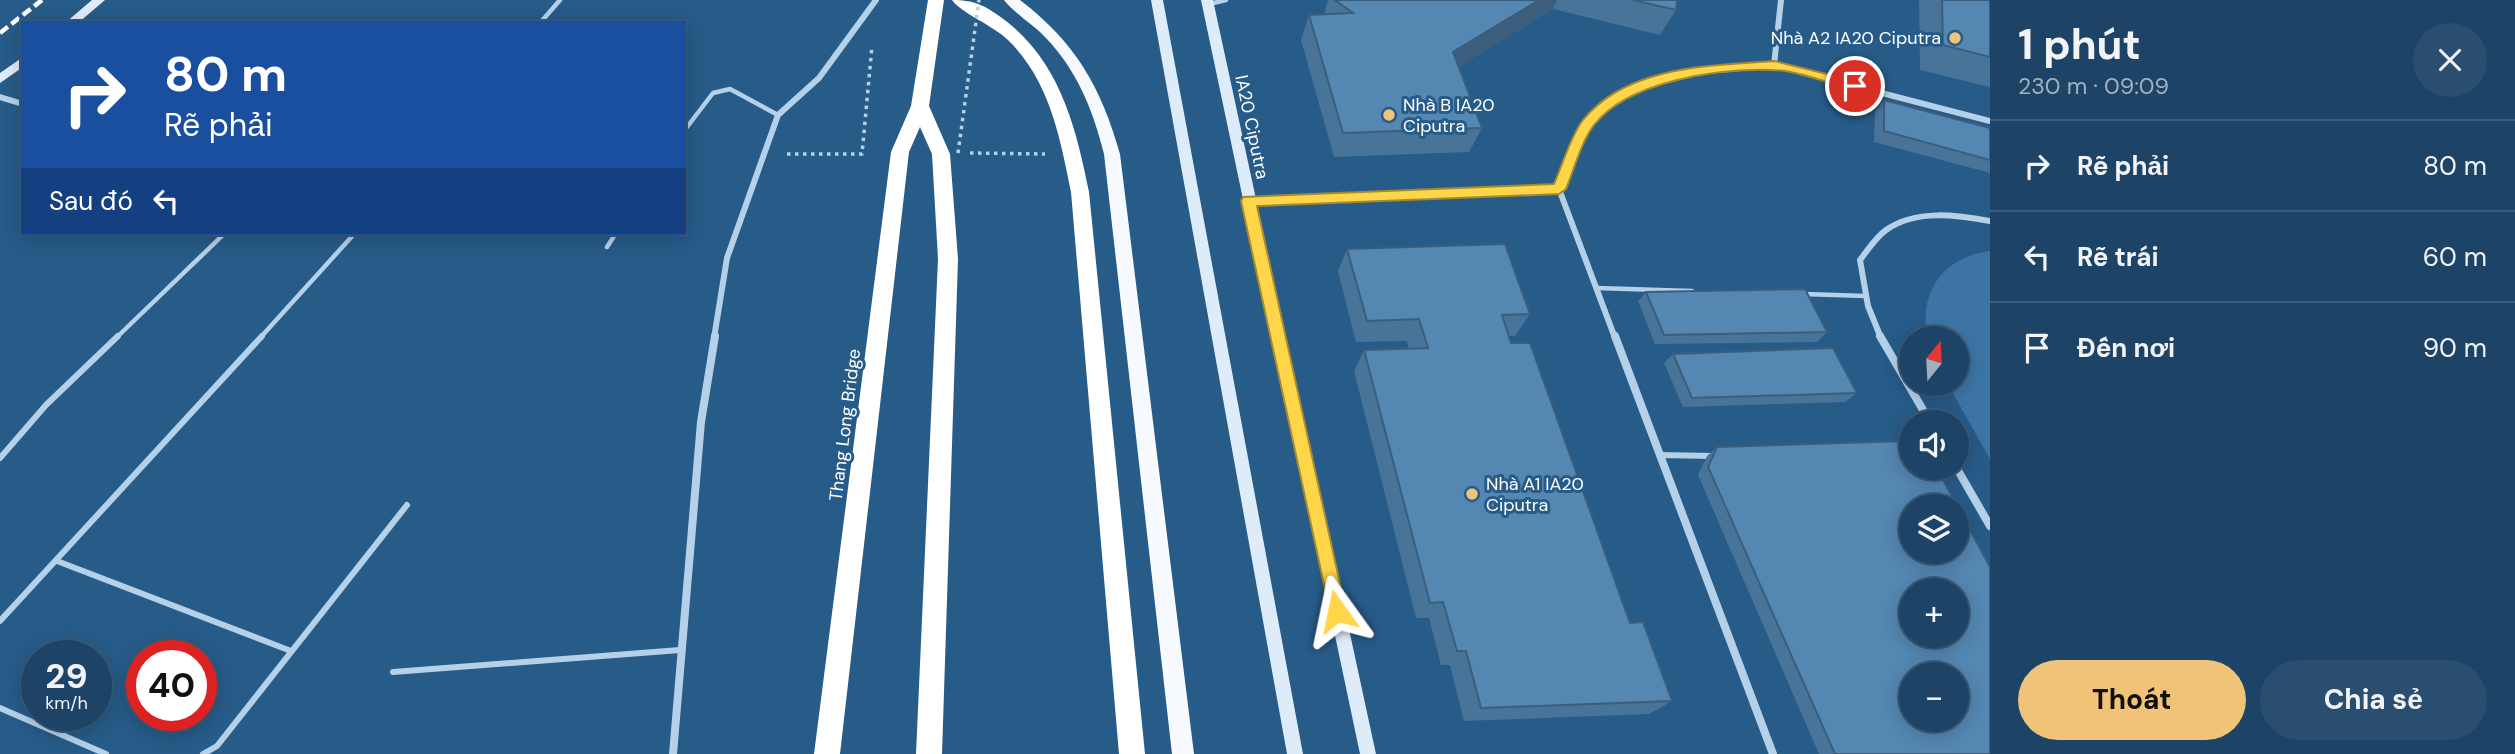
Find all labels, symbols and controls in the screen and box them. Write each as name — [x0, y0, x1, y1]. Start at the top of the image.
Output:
text: 1 phút — [2018, 17, 2141, 72]
button: close — [2413, 23, 2487, 97]
place label: Nhà A2 IA20 Ciputra — [1771, 26, 1941, 50]
marker: Nhà A2 IA20 Ciputra — [1947, 30, 1963, 46]
text: 80 m — [164, 42, 287, 106]
icon: right — [49, 49, 140, 140]
pin — [1825, 56, 1885, 116]
icon: arrive — [1836, 67, 1874, 105]
text: 230 m · 09:09 — [2018, 71, 2169, 101]
street label: IA20 Ciputra — [1229, 73, 1275, 181]
place label: Nhà B IA20 Ciputra — [1403, 93, 1495, 138]
text: Rẽ phải — [164, 104, 273, 146]
marker: Nhà B IA20 Ciputra — [1381, 107, 1397, 123]
icon: right — [2018, 147, 2056, 185]
text: Rẽ phải — [2077, 149, 2169, 183]
text: 80 m — [2423, 149, 2487, 183]
icon: left — [147, 182, 185, 220]
text: Sau đó — [49, 184, 133, 218]
icon: left — [2018, 238, 2056, 276]
text: Rẽ trái — [2077, 240, 2159, 274]
text: 60 m — [2423, 240, 2487, 274]
north arrow — [1899, 326, 1969, 396]
map controls — [1899, 326, 1969, 732]
icon: arrive — [2018, 329, 2056, 367]
text: Đến nơi — [2077, 331, 2175, 365]
text: 90 m — [2423, 331, 2487, 365]
street label: Thang Long Bridge — [824, 347, 866, 503]
button: sound — [1899, 410, 1969, 480]
place label: Nhà A1 IA20 Ciputra — [1486, 472, 1584, 517]
marker: Nhà A1 IA20 Ciputra — [1464, 486, 1480, 502]
button: layers — [1899, 494, 1969, 564]
position arrow — [1300, 574, 1374, 648]
button: + — [1899, 578, 1969, 648]
speed limit sign: 40 — [126, 640, 217, 731]
text: 29 — [45, 653, 88, 699]
button: Thoát — [2018, 660, 2246, 740]
button: Chia sẻ — [2260, 660, 2487, 740]
button: − — [1899, 662, 1969, 732]
text: km/h — [45, 691, 88, 715]

